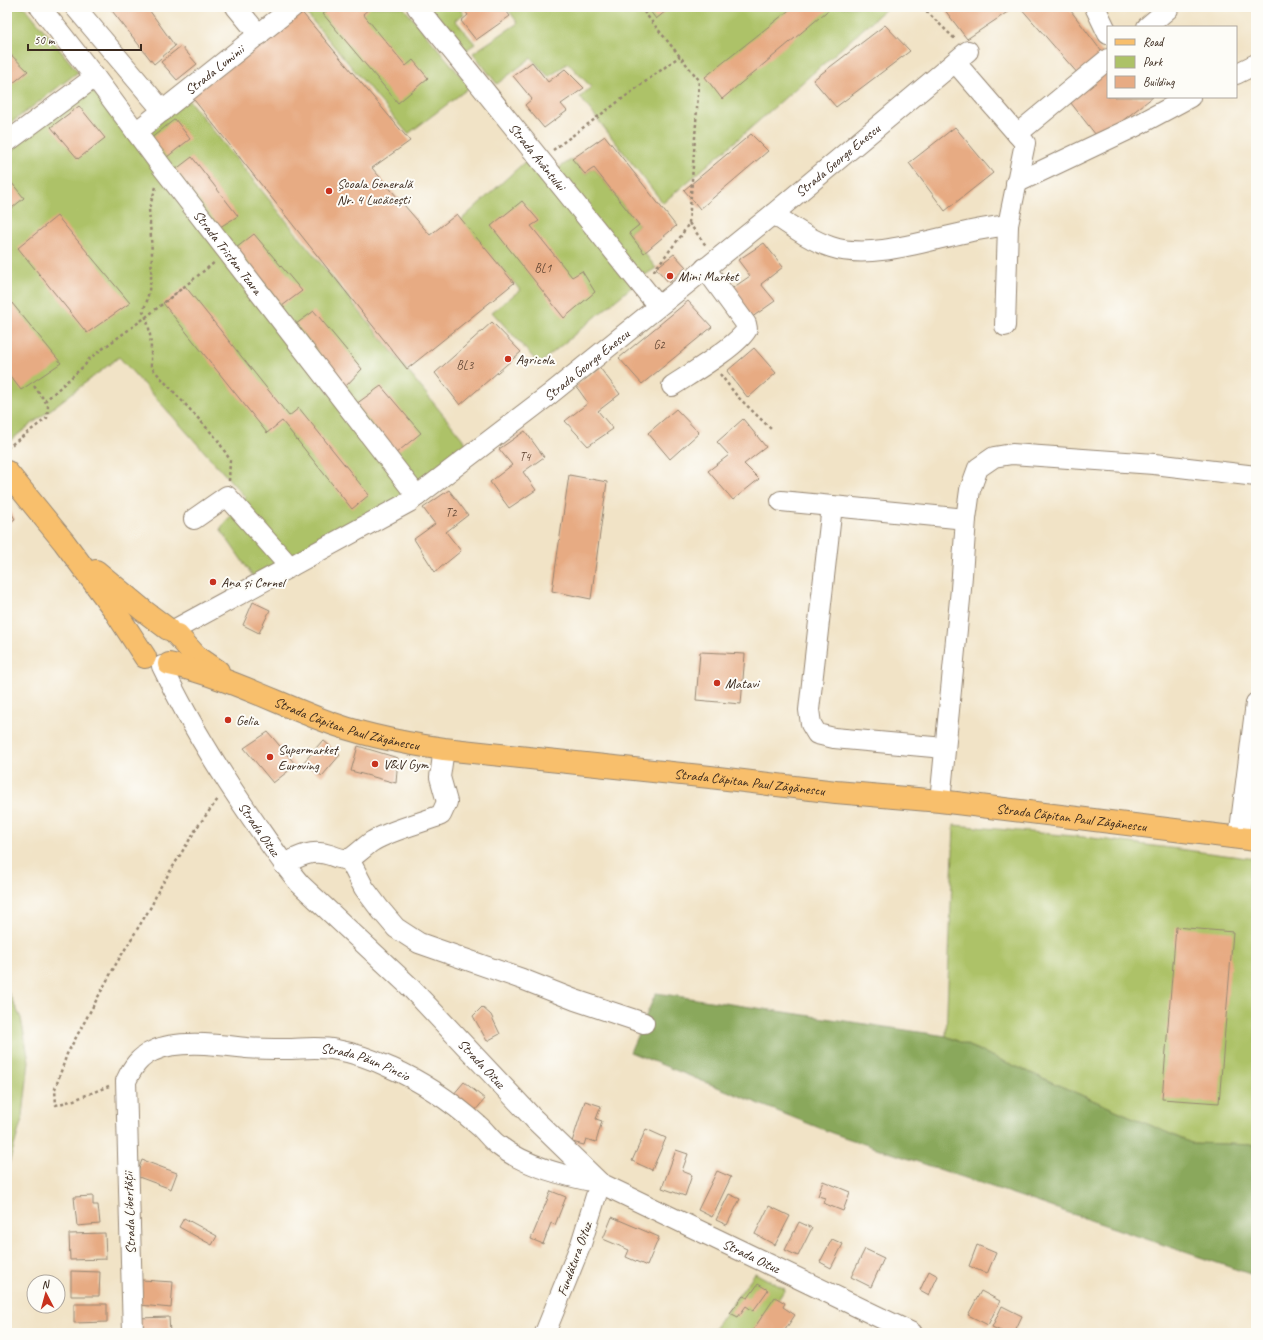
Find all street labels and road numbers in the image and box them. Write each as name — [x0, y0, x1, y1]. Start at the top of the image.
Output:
street label: Strada Luminii — [182, 40, 249, 99]
street label: Strada Avântului — [505, 120, 571, 196]
street label: Strada George Enescu — [792, 120, 884, 201]
street label: Strada Tristan Tzara — [190, 207, 266, 299]
street label: Strada George Enescu — [541, 325, 633, 405]
street label: Strada Căpitan Paul Zăgănescu — [271, 693, 421, 754]
street label: Strada Căpitan Paul Zăgănescu — [673, 765, 826, 800]
street label: Strada Oituz — [234, 799, 284, 861]
street label: Strada Căpitan Paul Zăgănescu — [995, 800, 1148, 836]
street label: Strada Oituz — [454, 1036, 510, 1093]
street label: Strada Păun Pincio — [320, 1040, 414, 1085]
street label: Strada Libertății — [119, 1169, 139, 1254]
street label: Fundătura Oituz — [553, 1218, 596, 1298]
street label: Strada Oituz — [720, 1235, 784, 1278]

